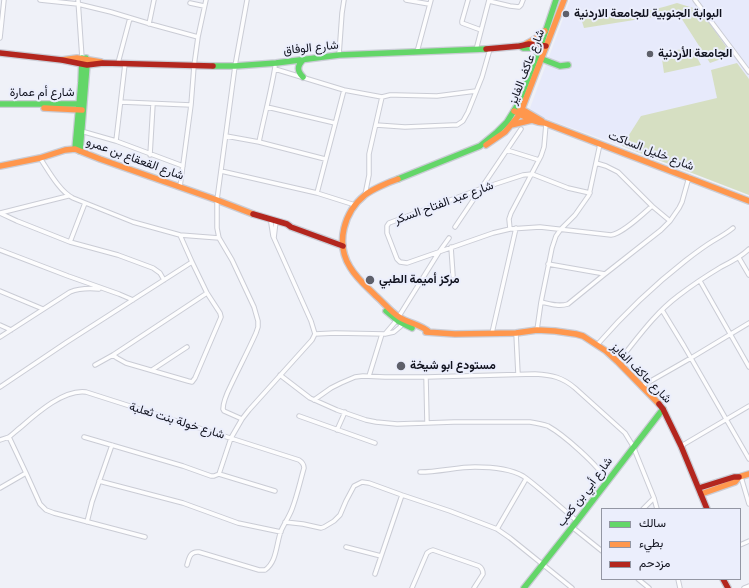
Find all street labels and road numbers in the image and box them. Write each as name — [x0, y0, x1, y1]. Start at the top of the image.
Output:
street label: شارع عاكف الفايز — [506, 27, 548, 107]
street label: شارع الوفاق — [283, 38, 339, 58]
street label: شارع أم عمارة — [10, 86, 74, 100]
street label: شارع خليل الساكت — [606, 128, 696, 174]
street label: شارع القعقاع بن عمرو — [84, 135, 186, 183]
street label: شارع عبد الفتاح السكر — [392, 178, 496, 228]
street label: شارع عاكف الفايز — [608, 340, 674, 406]
street label: شارع خولة بنت ثعلبة — [127, 400, 227, 442]
street label: شارع أبي بن كعب — [554, 454, 616, 530]

